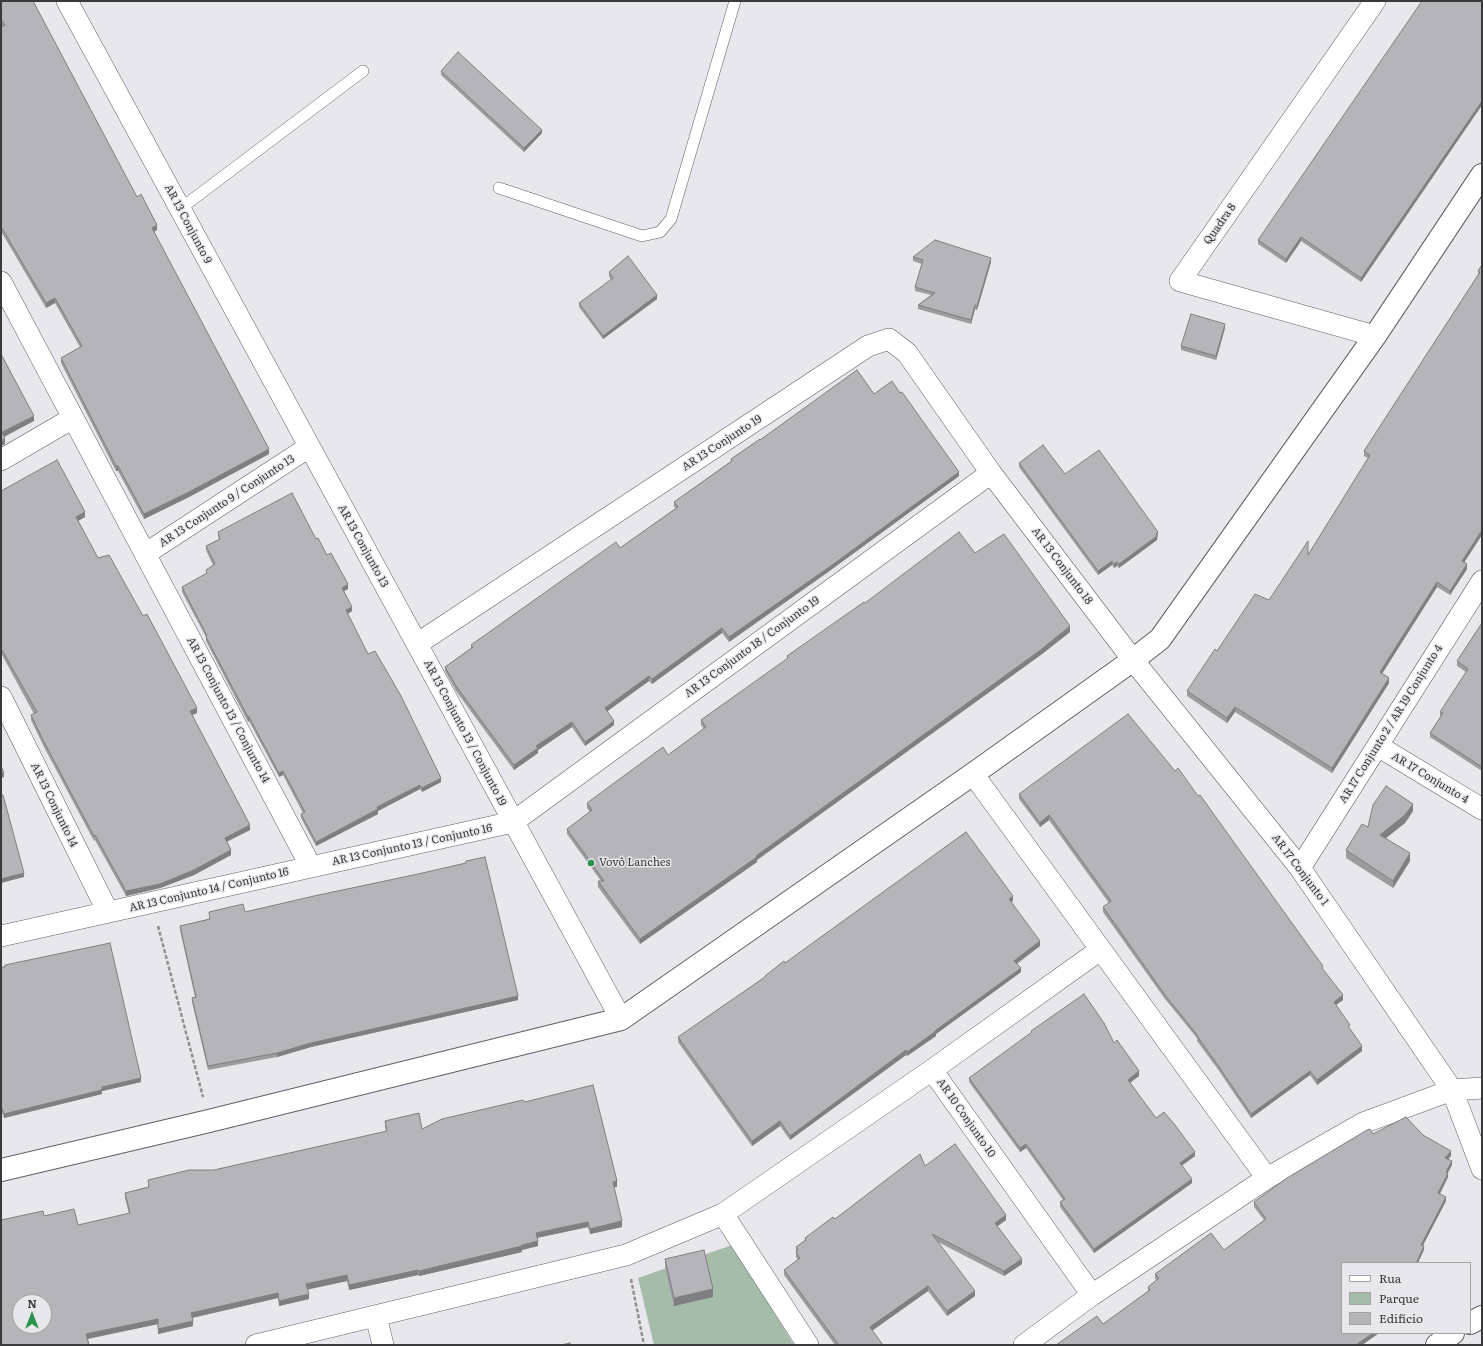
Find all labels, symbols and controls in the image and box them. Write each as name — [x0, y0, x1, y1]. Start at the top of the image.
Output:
street label: AR 13 Conjunto 9 — [162, 182, 214, 266]
street label: Quadra 8 — [1201, 201, 1239, 247]
street label: AR 13 Conjunto 19 — [680, 412, 764, 474]
street label: AR 13 Conjunto 9 / Conjunto 13 — [157, 452, 297, 550]
street label: AR 13 Conjunto 13 — [335, 502, 391, 590]
street label: AR 13 Conjunto 18 — [1029, 525, 1095, 607]
street label: AR 13 Conjunto 18 / Conjunto 19 — [682, 594, 822, 700]
street label: AR 13 Conjunto 13 / Conjunto 14 — [184, 635, 272, 785]
street label: AR 17 Conjunto 2 / AR 19 Conjunto 4 — [1337, 642, 1445, 806]
street label: AR 13 Conjunto 13 / Conjunto 19 — [421, 658, 509, 808]
street label: AR 17 Conjunto 4 — [1389, 750, 1471, 806]
street label: AR 13 Conjunto 14 — [28, 761, 80, 849]
street label: AR 13 Conjunto 13 / Conjunto 16 — [331, 822, 493, 868]
street label: AR 17 Conjunto 1 — [1269, 832, 1331, 908]
place label: Vovô Lanches — [599, 856, 670, 870]
marker: Vovô Lanches — [586, 858, 596, 868]
street label: AR 13 Conjunto 14 / Conjunto 16 — [128, 865, 290, 915]
street label: AR 10 Conjunto 10 — [934, 1076, 998, 1160]
legend — [1341, 1262, 1471, 1334]
text: Rua — [1379, 1269, 1401, 1287]
text: Parque — [1379, 1289, 1419, 1307]
north arrow — [12, 1294, 52, 1334]
text: N — [27, 1295, 37, 1311]
text: Edifício — [1379, 1309, 1423, 1327]

